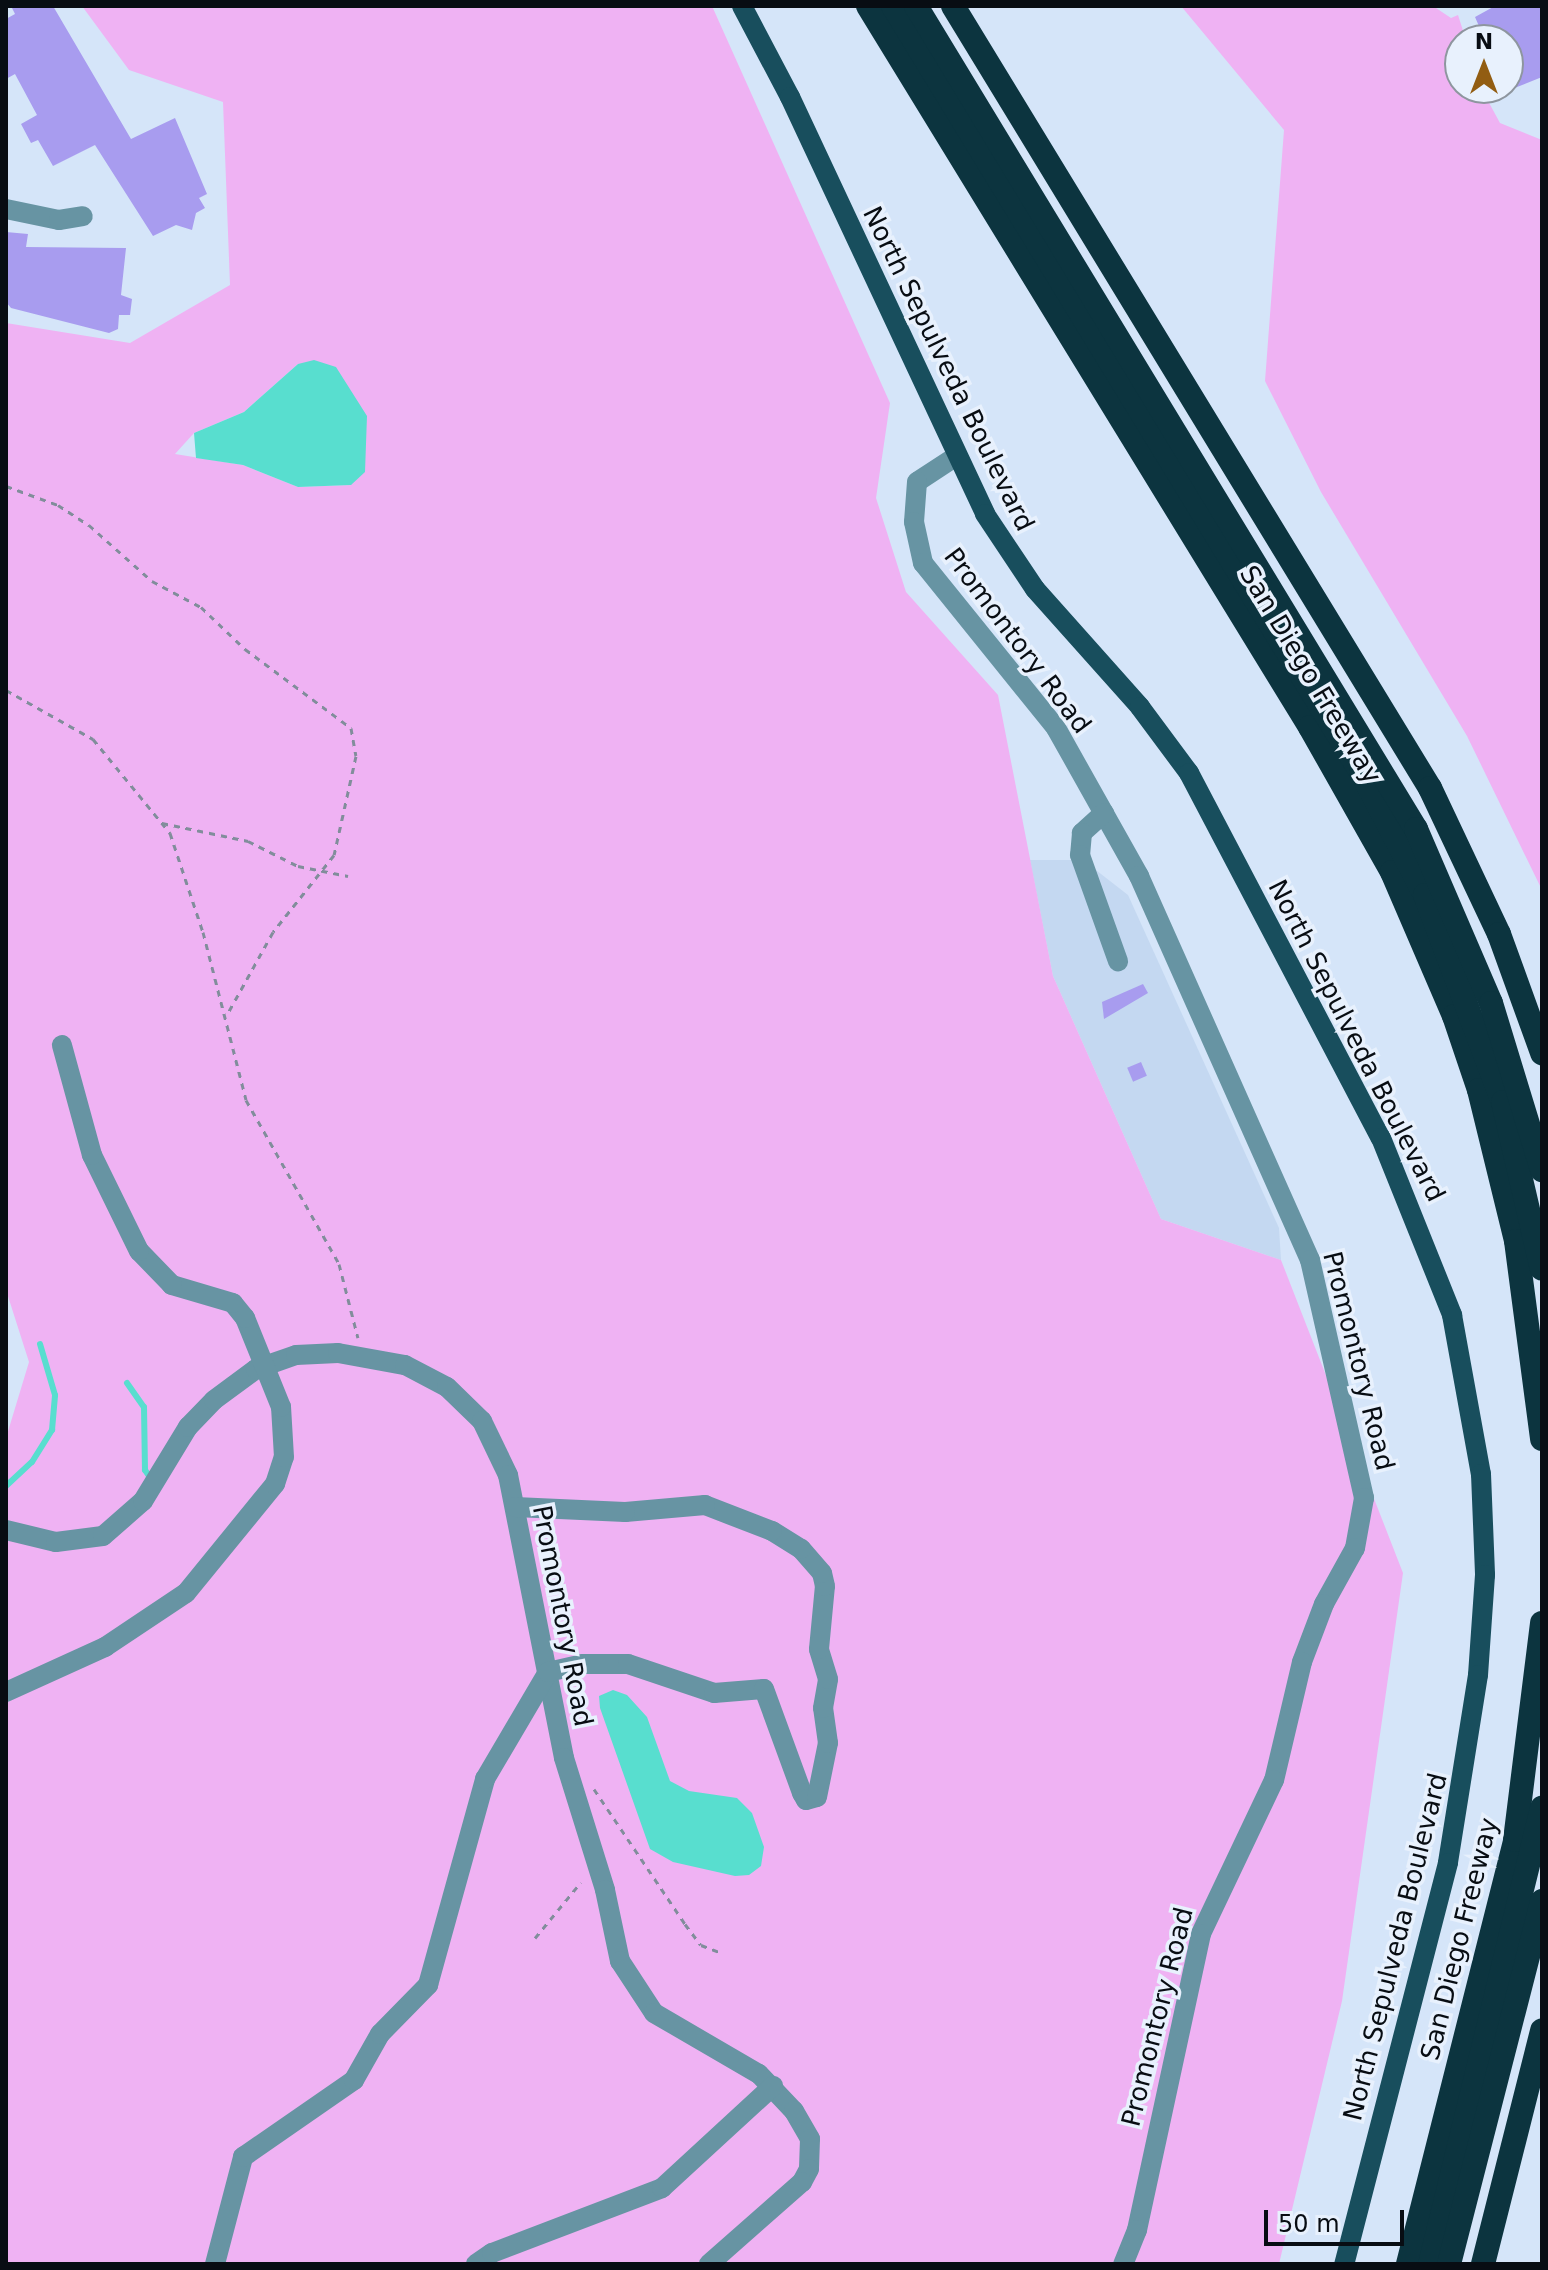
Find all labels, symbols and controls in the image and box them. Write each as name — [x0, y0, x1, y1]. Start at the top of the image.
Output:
north arrow — [1444, 24, 1524, 104]
text: N — [1475, 29, 1493, 54]
street label: North Sepulveda Boulevard — [856, 202, 1040, 536]
street label: Promontory Road — [937, 542, 1097, 740]
street label: San Diego Freeway — [1233, 560, 1387, 790]
street label: North Sepulveda Boulevard — [1261, 875, 1451, 1207]
street label: Promontory Road — [1316, 1248, 1400, 1474]
street label: Promontory Road — [525, 1503, 599, 1729]
street label: North Sepulveda Boulevard — [1338, 1770, 1454, 2124]
street label: San Diego Freeway — [1415, 1814, 1505, 2064]
street label: Promontory Road — [1116, 1904, 1200, 2130]
scale bar — [1268, 2194, 1408, 2244]
text: 50 m — [1278, 2210, 1340, 2238]

